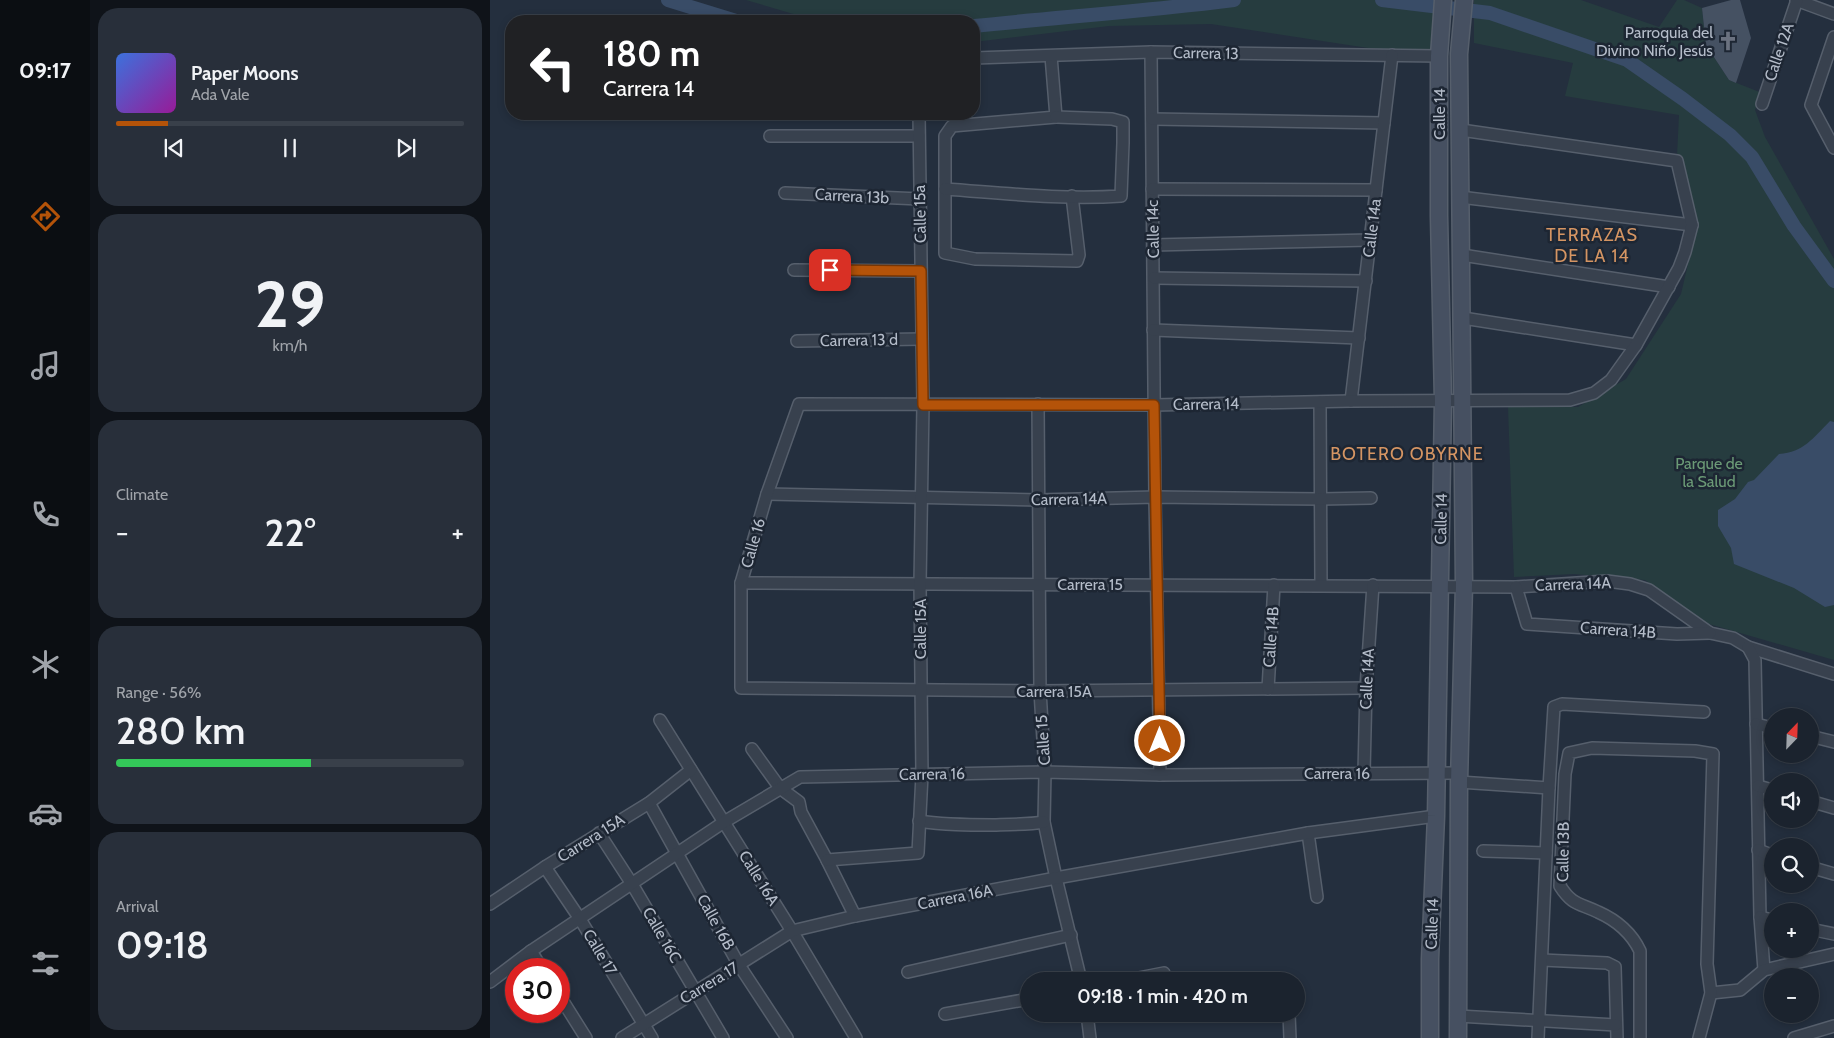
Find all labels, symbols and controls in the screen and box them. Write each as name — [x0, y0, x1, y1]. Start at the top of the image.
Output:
street label: Calle 12A — [1760, 20, 1798, 84]
place label: Parroquia del Divino Niño Jesús — [1596, 23, 1713, 60]
church icon: Parroquia del Divino Niño Jesús — [1717, 30, 1739, 52]
text: 180 m — [603, 32, 700, 75]
icon: left — [520, 35, 585, 100]
street label: Carrera 13 — [1173, 43, 1239, 63]
text: 09:17 — [19, 57, 71, 84]
text: Paper Moons — [191, 62, 299, 85]
text: Carrera 14 — [603, 75, 694, 102]
text: Ada Vale — [191, 85, 250, 104]
street label: Calle 14 — [1430, 88, 1449, 140]
icon: previous — [160, 134, 188, 162]
icon: pause — [276, 134, 304, 162]
icon: next — [392, 134, 420, 162]
street label: Calle 15a — [910, 184, 930, 243]
street label: Carrera 13b — [814, 185, 890, 207]
street label: Calle 14a — [1359, 197, 1385, 258]
icon: directions — [28, 199, 63, 234]
street label: Calle 14c — [1143, 200, 1163, 258]
district label: TERRAZAS DE LA 14 — [1546, 224, 1638, 267]
pin — [809, 249, 851, 291]
icon: arrive — [816, 256, 844, 284]
text: 29 — [255, 264, 325, 343]
street label: Carrera 13 d — [820, 330, 898, 350]
text: km/h — [272, 336, 308, 355]
icon: music — [28, 348, 63, 383]
street label: Carrera 14 — [1173, 394, 1239, 414]
district label: BOTERO OBYRNE — [1330, 443, 1484, 465]
park label: Parque de la Salud — [1675, 454, 1743, 491]
text: Climate — [116, 485, 168, 504]
street label: Carrera 14A — [1031, 489, 1107, 509]
street label: Calle 14 — [1431, 493, 1451, 545]
icon: phone — [28, 497, 63, 532]
text: 22° — [264, 509, 316, 556]
text: − — [116, 515, 128, 549]
text: + — [452, 515, 464, 549]
street label: Calle 16 — [737, 516, 769, 570]
street label: Carrera 14A — [1535, 573, 1612, 595]
street label: Carrera 15 — [1057, 575, 1123, 594]
street label: Calle 15A — [911, 599, 930, 659]
street label: Calle 14B — [1259, 606, 1283, 668]
street label: Carrera 14B — [1579, 618, 1657, 642]
icon: climate — [28, 647, 63, 682]
street label: Calle 14A — [1356, 648, 1378, 710]
street label: Carrera 15A — [1016, 682, 1092, 701]
text: Range · 56% — [116, 683, 202, 702]
text: 280 km — [116, 707, 245, 754]
north arrow — [1764, 708, 1819, 762]
map controls — [1764, 708, 1819, 1023]
street label: Calle 15 — [1032, 714, 1054, 766]
position arrow — [1133, 714, 1185, 766]
street label: Carrera 16 — [899, 764, 965, 784]
street label: Carrera 16 — [1304, 764, 1370, 783]
button: sound — [1764, 773, 1819, 828]
icon: car — [28, 796, 63, 831]
street label: Carrera 15A — [554, 810, 628, 866]
street label: Calle 13B — [1553, 821, 1573, 882]
button: search — [1764, 838, 1819, 893]
street label: Calle 16A — [735, 847, 783, 909]
street label: Carrera 16A — [916, 880, 994, 914]
street label: Calle 16B — [693, 891, 739, 954]
text: Arrival — [116, 897, 159, 916]
street label: Calle 14 — [1422, 898, 1442, 950]
button: + — [1764, 903, 1819, 958]
street label: Calle 16C — [639, 904, 686, 966]
text: 09:18 — [116, 921, 209, 968]
street label: Calle 17 — [579, 926, 621, 978]
icon: filters — [28, 946, 63, 981]
speed limit sign: 30 — [505, 958, 570, 1023]
street label: Carrera 17 — [676, 958, 742, 1008]
button: − — [1764, 968, 1819, 1023]
text: 09:18 · 1 min · 420 m — [1077, 985, 1248, 1008]

